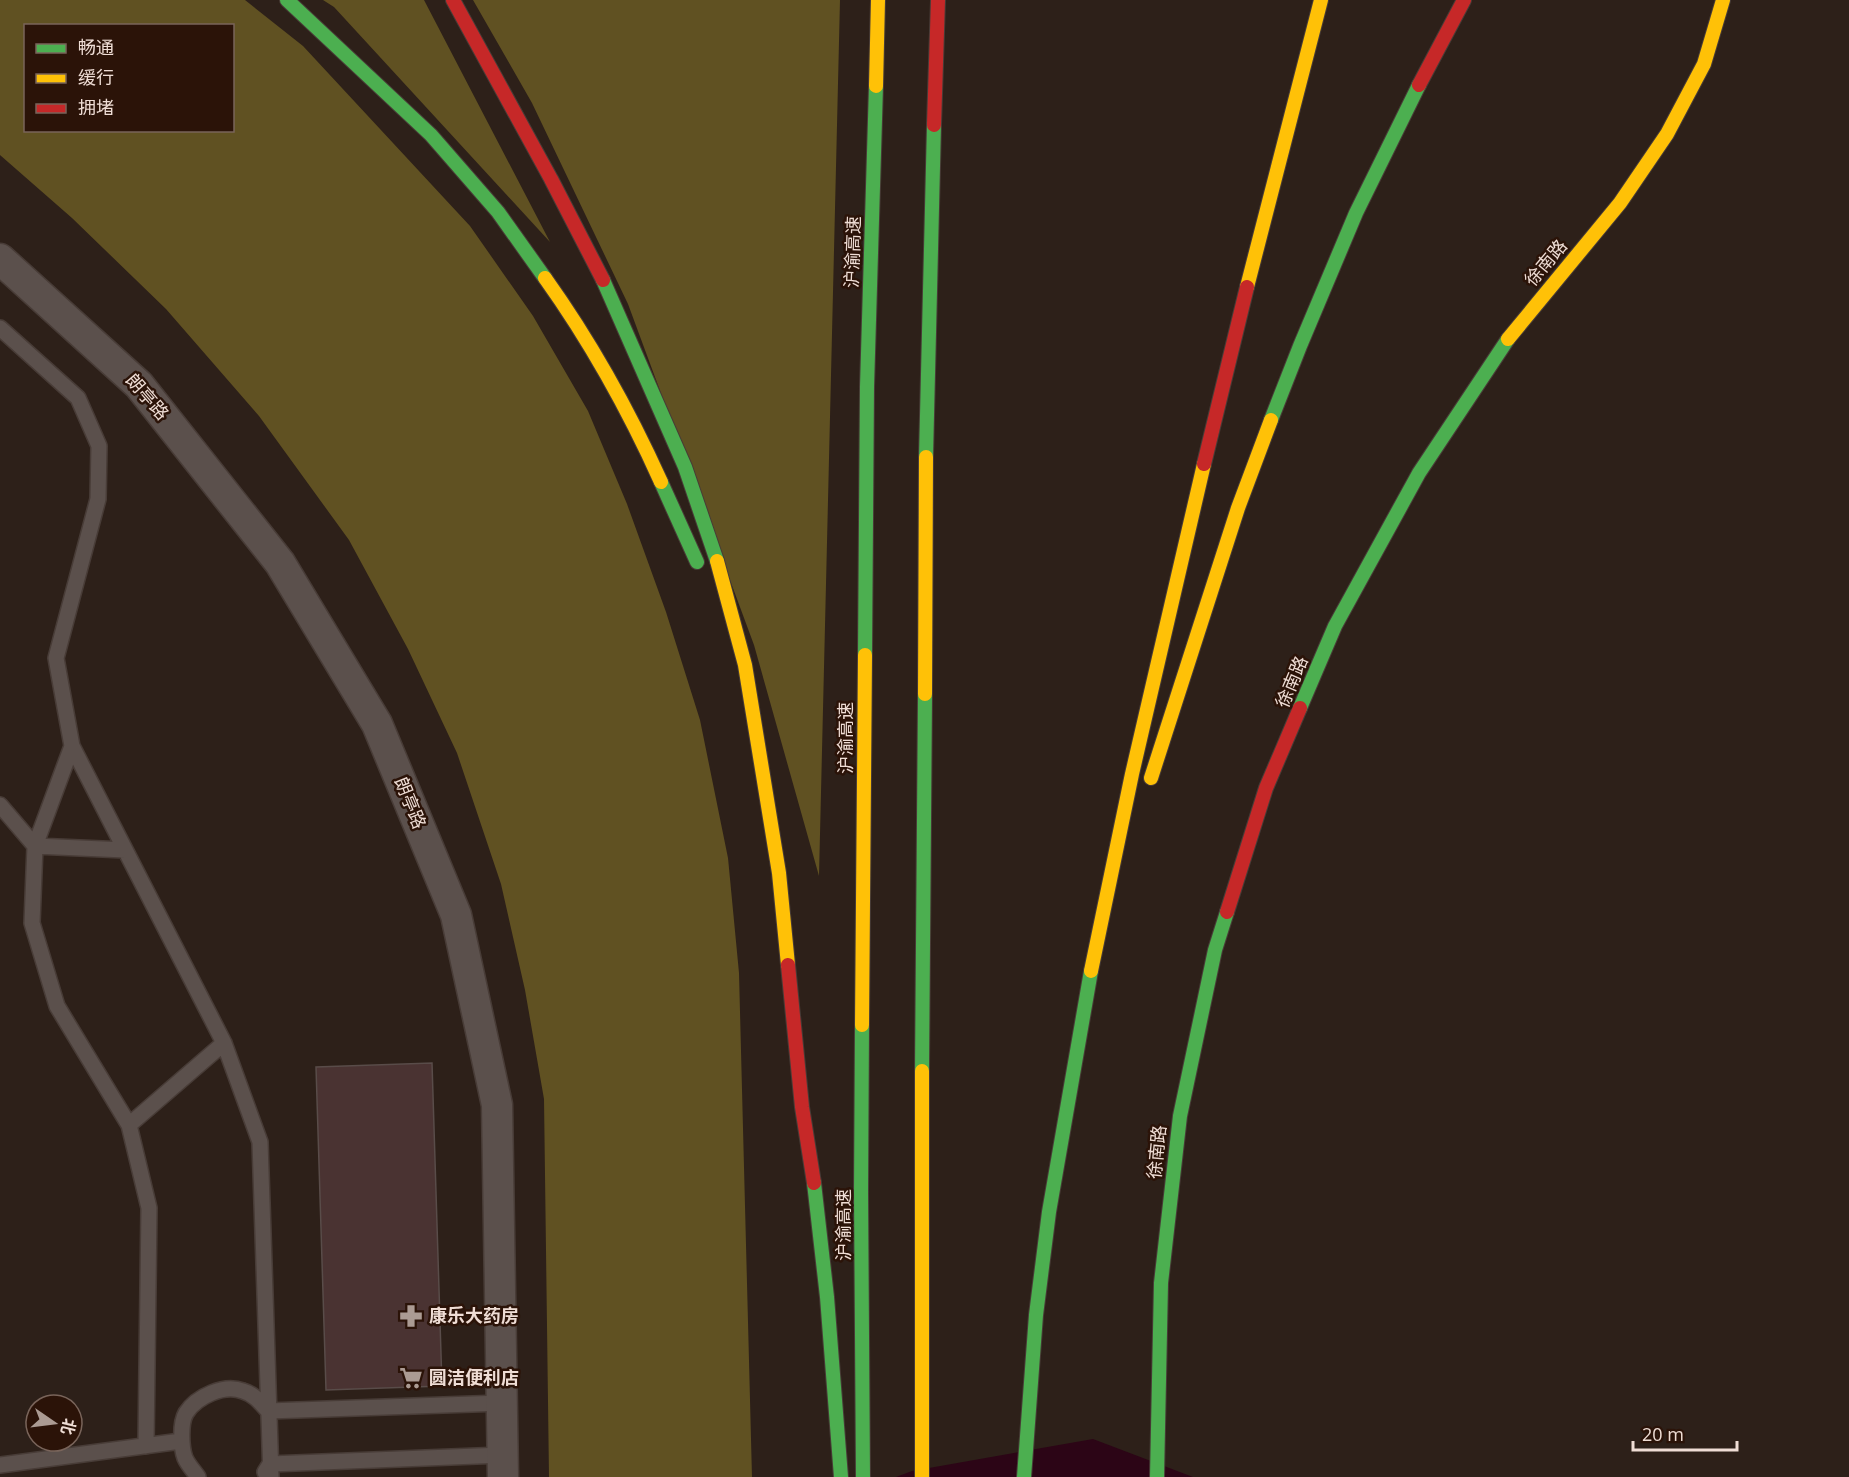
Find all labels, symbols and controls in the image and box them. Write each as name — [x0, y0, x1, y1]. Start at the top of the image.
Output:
legend — [24, 24, 234, 132]
text: 畅通 — [78, 35, 114, 59]
text: 缓行 — [78, 65, 114, 89]
text: 拥堵 — [78, 95, 114, 119]
street label: 沪渝高速 — [839, 216, 865, 288]
street label: 徐南路 — [1519, 234, 1572, 291]
street label: 朗亭路 — [121, 368, 175, 425]
street label: 徐南路 — [1269, 652, 1313, 711]
street label: 沪渝高速 — [833, 702, 857, 774]
street label: 朗亭路 — [390, 773, 432, 832]
street label: 徐南路 — [1141, 1124, 1171, 1180]
street label: 沪渝高速 — [831, 1189, 855, 1261]
pharmacy icon: 康乐大药房 — [398, 1303, 424, 1329]
place label: 康乐大药房 — [429, 1303, 519, 1327]
supermarket icon: 圆洁便利店 — [398, 1365, 424, 1391]
place label: 圆洁便利店 — [429, 1365, 519, 1389]
north arrow — [24, 1393, 84, 1453]
scale bar — [1633, 1414, 1736, 1452]
text: 北 — [56, 1416, 81, 1437]
text: 20 m — [1642, 1422, 1684, 1446]

